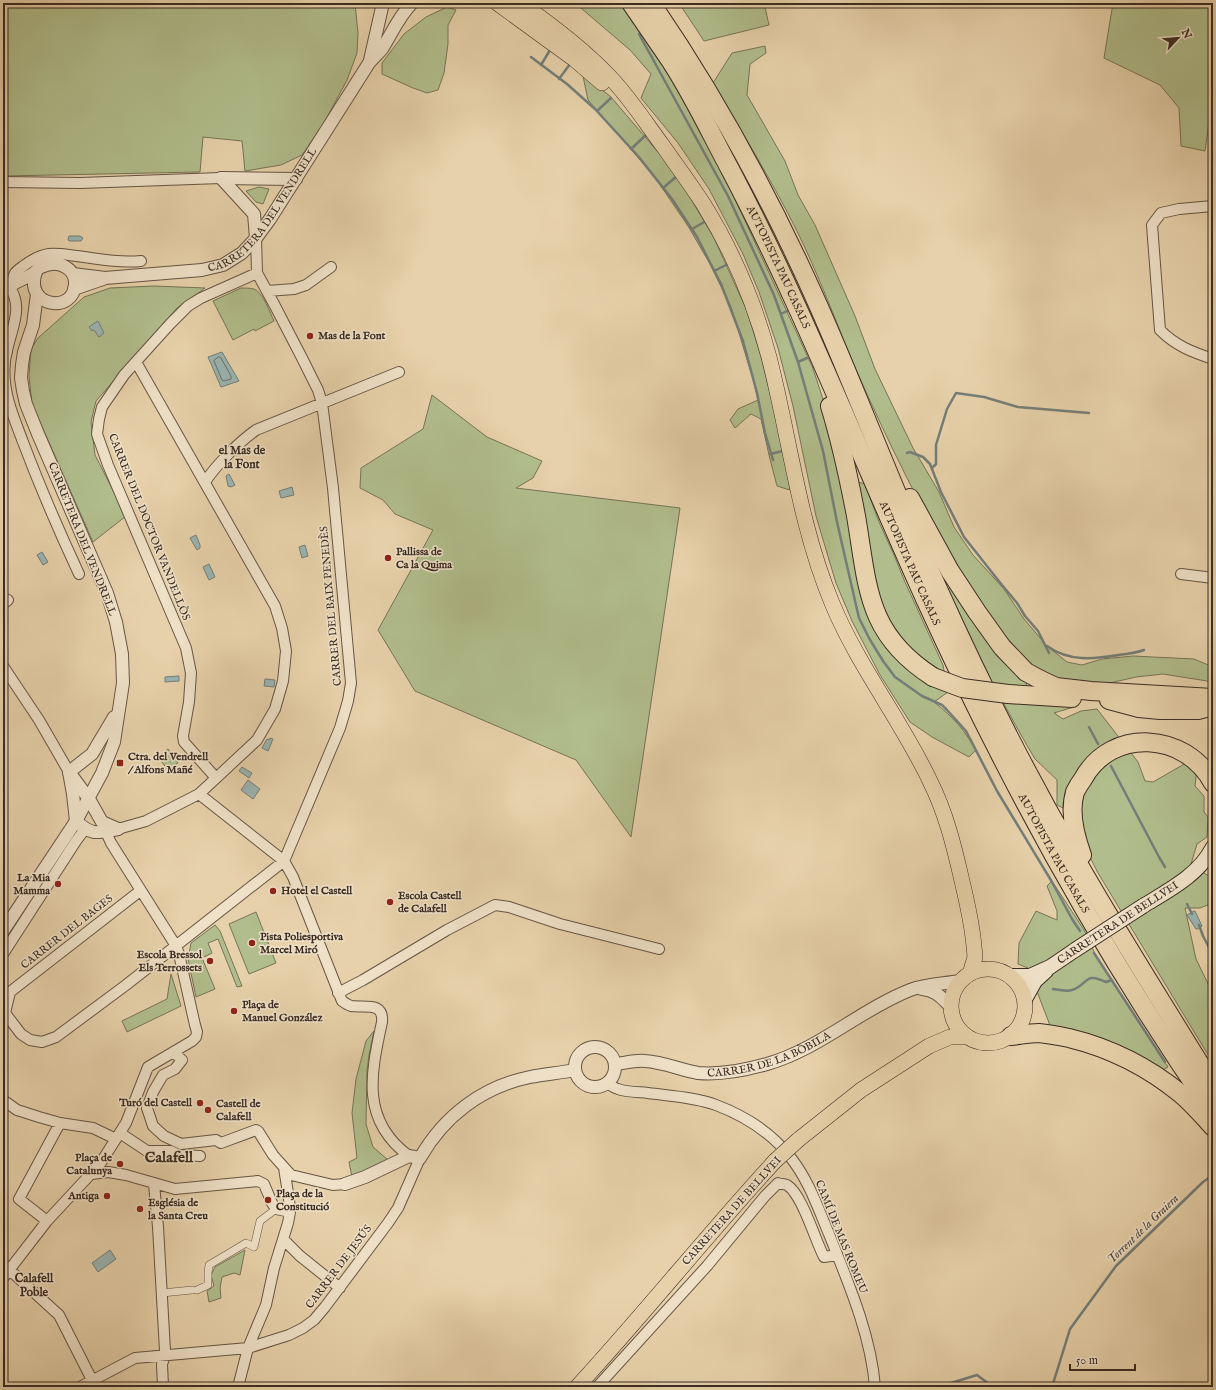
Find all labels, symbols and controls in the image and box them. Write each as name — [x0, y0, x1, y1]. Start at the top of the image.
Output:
north arrow — [1158, 18, 1198, 58]
text: N — [1177, 26, 1195, 42]
street label: CARRETERA DEL VENDRELL — [206, 145, 320, 275]
street label: AUTOPISTA PAU CASALS — [743, 203, 813, 331]
place label: Mas de la Font — [318, 329, 385, 343]
marker: Mas de la Font — [305, 331, 315, 341]
street label: CARRER DEL DOCTOR VANDELLÒS — [105, 431, 193, 623]
district label: el Mas de la Font — [219, 443, 266, 472]
street label: CARRETERA DEL VENDRELL — [45, 460, 119, 618]
street label: AUTOPISTA PAU CASALS — [875, 498, 943, 628]
street label: CARRER DEL BAIX PENEDÈS — [317, 525, 345, 687]
place label: Pallissa de Ca la Quima — [396, 545, 452, 572]
marker: Pallissa de Ca la Quima — [383, 553, 393, 563]
place label: Ctra. del Vendrell / Alfons Mañé — [127, 750, 209, 777]
marker: Ctra. del Vendrell / Alfons Mañé — [115, 758, 125, 768]
street label: AUTOPISTA PAU CASALS — [1014, 791, 1092, 916]
place label: La Mia Mamma — [13, 871, 50, 898]
street label: CARRETERA DE BELLVEI — [1055, 878, 1181, 967]
marker: La Mia Mamma — [53, 879, 63, 889]
place label: Hotel el Castell — [281, 884, 353, 898]
marker: Hotel el Castell — [268, 886, 278, 896]
place label: Escola Castell de Calafell — [398, 889, 463, 916]
street label: CARRER DEL BAGES — [18, 891, 116, 972]
marker: Escola Castell de Calafell — [385, 897, 395, 907]
place label: Pista Poliesportiva Marcel Miró — [260, 930, 343, 957]
marker: Pista Poliesportiva Marcel Miró — [247, 938, 257, 948]
place label: Escola Bressol Els Terrossets — [137, 948, 203, 975]
marker: Escola Bressol Els Terrossets — [205, 956, 215, 966]
place label: Plaça de Manuel González — [242, 998, 323, 1025]
marker: Plaça de Manuel González — [229, 1006, 239, 1016]
street label: CARRER DE LA BÒBILA — [707, 1028, 834, 1080]
place label: Turó del Castell — [118, 1096, 193, 1110]
place label: Castell de Calafell — [216, 1097, 261, 1124]
marker: Turó del Castell — [195, 1098, 205, 1108]
marker: Castell de Calafell — [203, 1105, 213, 1115]
district label: Calafell — [145, 1148, 194, 1167]
place label: Plaça de Catalunya — [66, 1151, 112, 1178]
street label: CARRETERA DE BELLVEI — [679, 1153, 785, 1268]
marker: Plaça de Catalunya — [115, 1159, 125, 1169]
street label: CAMÍ DE MAS ROMEU — [812, 1178, 871, 1297]
place label: Plaça de la Constitució — [276, 1187, 329, 1214]
place label: Antiga — [67, 1189, 99, 1203]
marker: Antiga — [102, 1191, 112, 1201]
water label: Torrent de la Graiera — [1104, 1191, 1182, 1267]
marker: Plaça de la Constitució — [263, 1195, 273, 1205]
place label: Església de la Santa Creu — [147, 1196, 208, 1223]
marker: Església de la Santa Creu — [135, 1204, 145, 1214]
street label: CARRER DE JESÚS — [303, 1222, 375, 1312]
district label: Calafell Poble — [15, 1271, 54, 1300]
scale bar — [1070, 1346, 1135, 1372]
text: 50 m — [1076, 1353, 1098, 1368]

